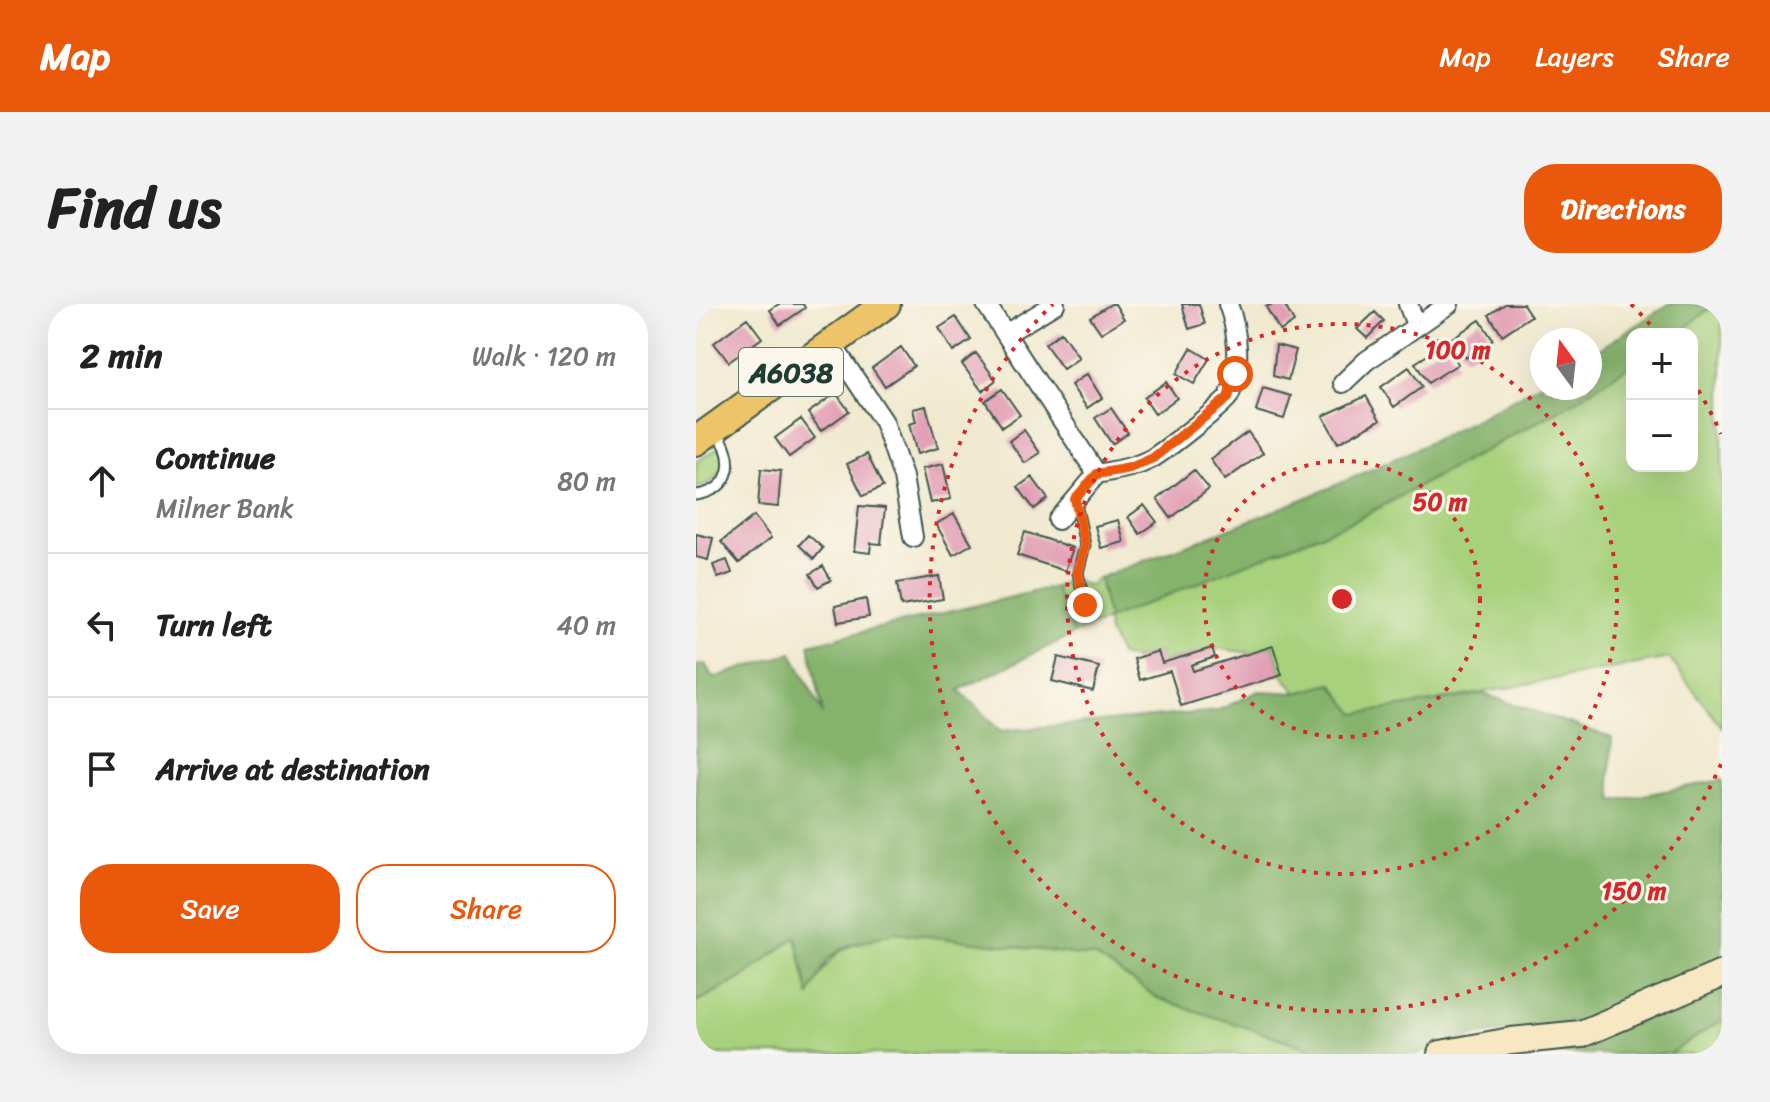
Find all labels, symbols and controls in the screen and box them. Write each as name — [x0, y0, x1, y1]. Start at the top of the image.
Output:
text: Map — [40, 23, 110, 90]
text: Map — [1439, 32, 1491, 81]
text: Layers — [1535, 32, 1614, 81]
text: Share — [1658, 32, 1730, 81]
text: Find us — [48, 159, 221, 258]
button: Directions — [1524, 164, 1722, 253]
text: 2 min — [80, 326, 162, 386]
north arrow — [1530, 328, 1602, 400]
map controls — [1626, 328, 1698, 472]
button: + — [1626, 328, 1698, 400]
text: 100 m — [1425, 329, 1491, 371]
text: Walk · 120 m — [472, 333, 616, 379]
road number: A6038 — [739, 348, 843, 396]
route start — [1217, 356, 1253, 392]
button: − — [1626, 400, 1698, 472]
text: Continue — [156, 431, 275, 485]
text: 80 m — [557, 458, 616, 504]
icon: ahead — [80, 459, 124, 503]
text: 50 m — [1413, 481, 1468, 523]
text: Milner Bank — [156, 485, 294, 531]
centre of rings — [1328, 585, 1356, 613]
route end — [1067, 587, 1103, 623]
text: Turn left — [156, 598, 272, 652]
text: 40 m — [557, 602, 616, 648]
icon: left — [80, 603, 124, 647]
text: Arrive at destination — [156, 742, 430, 796]
icon: arrive — [80, 747, 124, 791]
button: Save — [80, 864, 340, 953]
button: Share — [356, 864, 616, 953]
text: 150 m — [1602, 870, 1667, 912]

